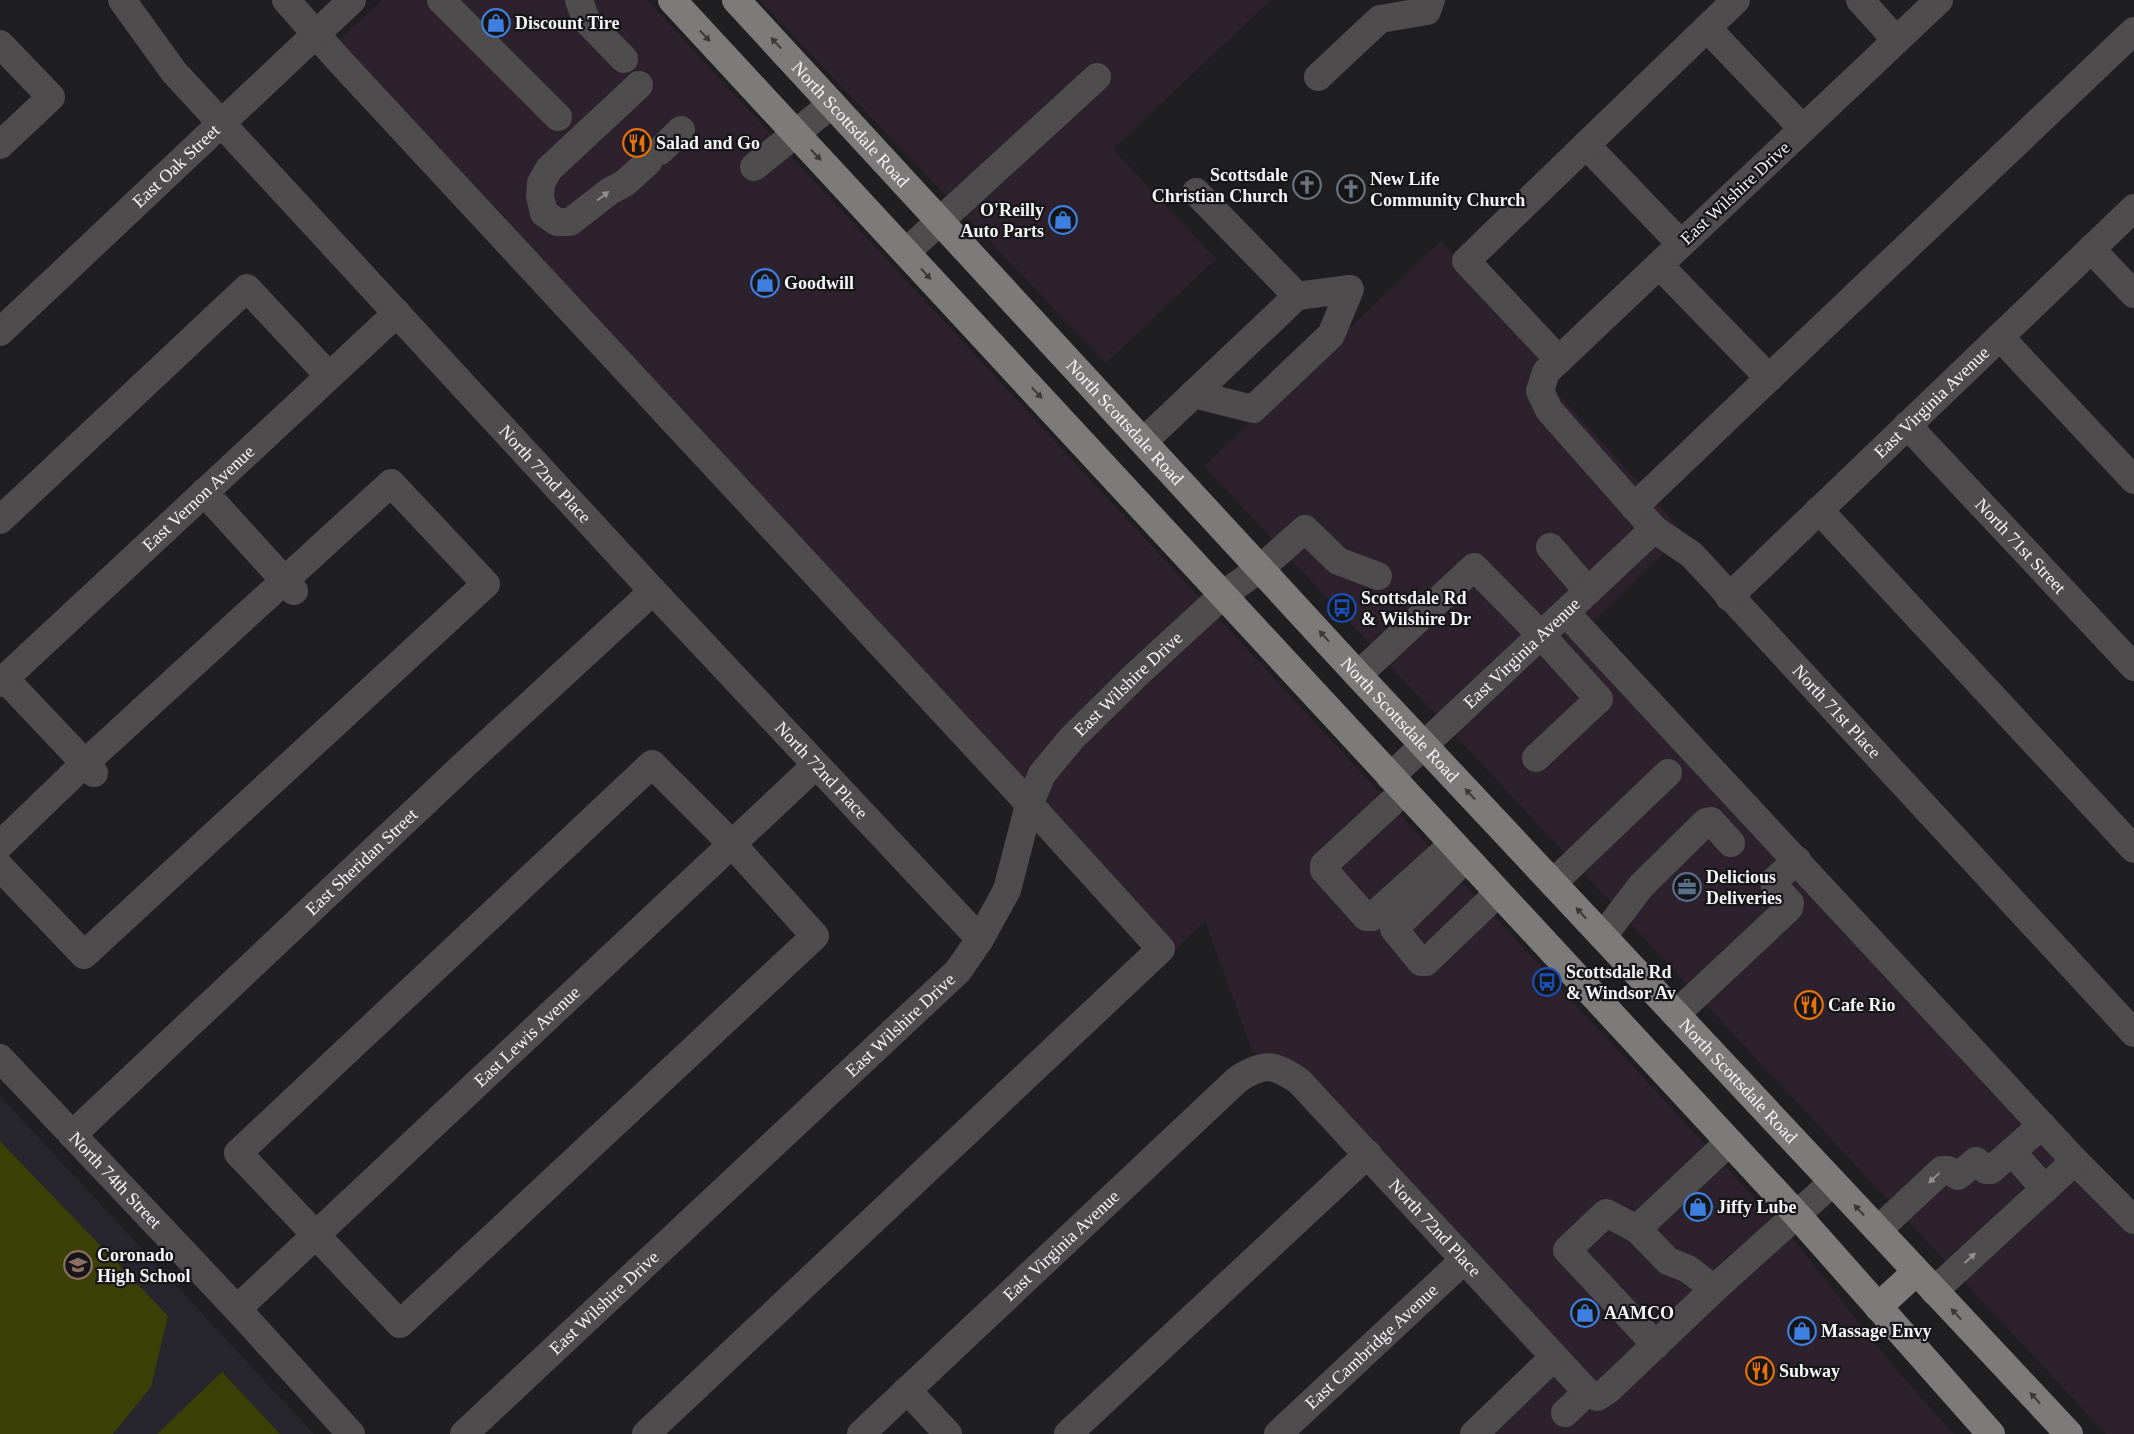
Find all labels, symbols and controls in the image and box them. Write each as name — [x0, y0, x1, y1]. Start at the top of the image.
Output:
shop icon: Discount Tire — [481, 8, 511, 38]
place label: Discount Tire — [515, 13, 620, 33]
one-way arrow — [699, 29, 711, 41]
one-way arrow — [770, 38, 782, 50]
street label: North Scottsdale Road — [788, 58, 913, 191]
street label: East Oak Street — [128, 120, 224, 212]
restaurant icon: Salad and Go — [622, 128, 652, 158]
place label: Salad and Go — [656, 133, 760, 153]
street label: East Wilshire Drive — [1676, 137, 1794, 249]
one-way arrow — [810, 149, 822, 161]
place label: Scottsdale Christian Church — [1152, 165, 1288, 206]
place label: New Life Community Church — [1370, 169, 1525, 210]
church icon: Scottsdale Christian Church — [1292, 170, 1322, 200]
church icon: New Life Community Church — [1336, 174, 1366, 204]
one-way arrow — [596, 190, 609, 201]
place label: O'Reilly Auto Parts — [961, 200, 1044, 241]
shop icon: O'Reilly Auto Parts — [1048, 205, 1078, 235]
shop icon: Goodwill — [750, 268, 780, 298]
one-way arrow — [920, 268, 932, 280]
place label: Goodwill — [784, 273, 854, 293]
street label: East Virginia Avenue — [1870, 342, 1993, 462]
street label: North Scottsdale Road — [1062, 355, 1188, 489]
one-way arrow — [1031, 387, 1043, 399]
street label: North 72nd Place — [495, 421, 595, 527]
street label: East Vernon Avenue — [138, 441, 258, 555]
street label: North 71st Street — [1971, 494, 2070, 598]
place label: Scottsdale Rd & Wilshire Dr — [1361, 588, 1471, 629]
bus stop icon: Scottsdale Rd & Wilshire Dr — [1327, 593, 1357, 623]
street label: East Virginia Avenue — [1460, 594, 1584, 712]
street label: East Wilshire Drive — [1070, 628, 1186, 740]
one-way arrow — [1318, 631, 1330, 643]
street label: North Scottsdale Road — [1337, 653, 1463, 786]
street label: North 71st Place — [1789, 661, 1885, 762]
street label: North 72nd Place — [771, 717, 872, 823]
one-way arrow — [1464, 788, 1476, 800]
street label: East Sheridan Street — [301, 804, 421, 919]
place label: Delicious Deliveries — [1706, 867, 1782, 908]
office icon: Delicious Deliveries — [1672, 872, 1702, 902]
one-way arrow — [1575, 907, 1587, 919]
place label: Scottsdale Rd & Windsor Av — [1566, 962, 1676, 1003]
bus stop icon: Scottsdale Rd & Windsor Av — [1532, 967, 1562, 997]
street label: East Wilshire Drive — [842, 969, 959, 1081]
street label: East Lewis Avenue — [470, 982, 584, 1091]
restaurant icon: Cafe Rio — [1794, 990, 1824, 1020]
place label: Cafe Rio — [1828, 995, 1895, 1015]
street label: North Scottsdale Road — [1675, 1015, 1801, 1147]
street label: North 74th Street — [65, 1128, 166, 1232]
one-way arrow — [1928, 1172, 1940, 1184]
street label: North 72nd Place — [1385, 1175, 1485, 1281]
street label: East Virginia Avenue — [999, 1186, 1123, 1305]
shop icon: Jiffy Lube — [1683, 1192, 1713, 1222]
place label: Jiffy Lube — [1717, 1197, 1797, 1217]
one-way arrow — [1853, 1205, 1865, 1217]
place label: Coronado High School — [97, 1245, 191, 1286]
street label: East Wilshire Drive — [545, 1247, 663, 1359]
school or university icon: Coronado High School — [63, 1250, 93, 1280]
one-way arrow — [1964, 1252, 1976, 1264]
street label: East Cambridge Avenue — [1301, 1280, 1442, 1413]
shop icon: AAMCO — [1570, 1298, 1600, 1328]
place label: AAMCO — [1604, 1303, 1674, 1323]
one-way arrow — [1950, 1309, 1962, 1321]
shop icon: Massage Envy — [1787, 1316, 1817, 1346]
place label: Massage Envy — [1821, 1321, 1932, 1341]
restaurant icon: Subway — [1745, 1356, 1775, 1386]
place label: Subway — [1779, 1361, 1840, 1381]
one-way arrow — [2029, 1393, 2041, 1405]

